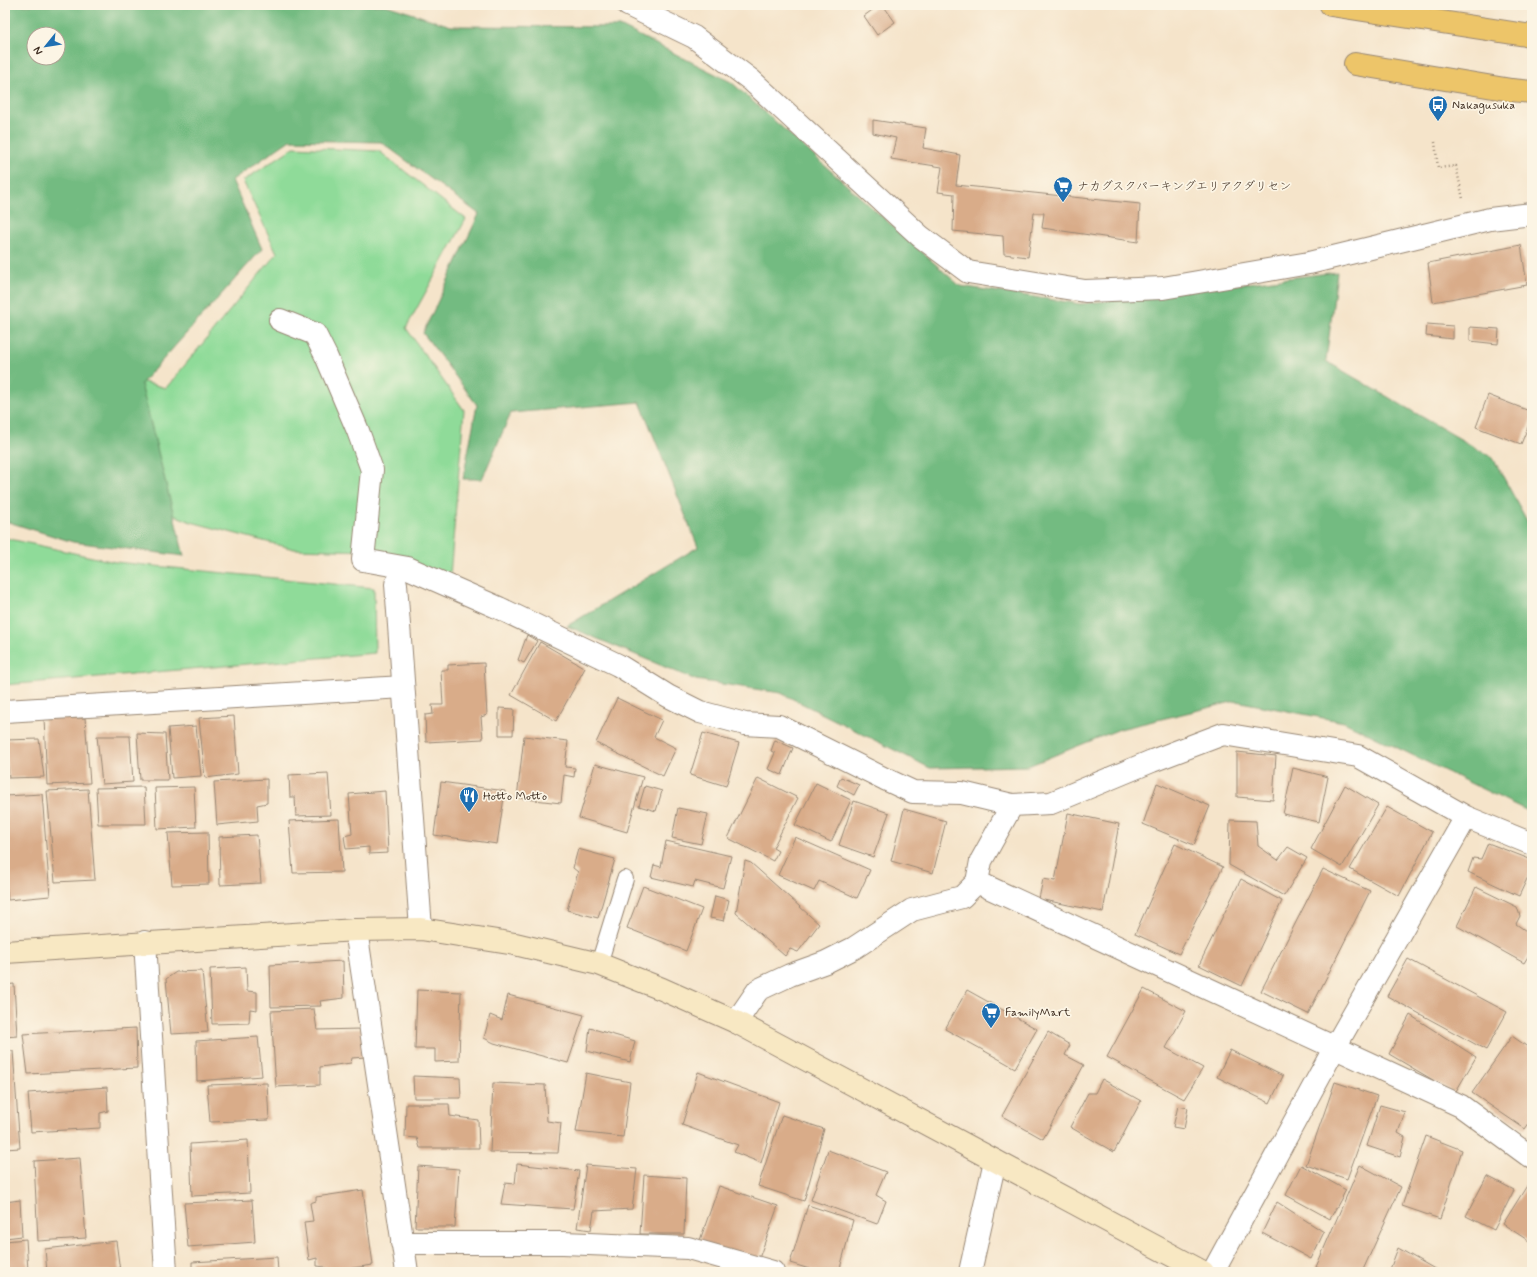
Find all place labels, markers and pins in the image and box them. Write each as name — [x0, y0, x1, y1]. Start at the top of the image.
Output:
bus stop icon: Nakagusuka — [1427, 94, 1449, 122]
place label: Nakagusuka — [1452, 98, 1515, 114]
supermarket icon: ナカグスクパーキングエリアクダリセン — [1052, 175, 1074, 203]
place label: ナカグスクパーキングエリアクダリセン — [1077, 179, 1291, 195]
restaurant icon: Hotto Motto — [458, 785, 480, 813]
place label: Hotto Motto — [483, 789, 547, 805]
supermarket icon: FamilyMart — [980, 1001, 1002, 1029]
place label: FamilyMart — [1005, 1005, 1070, 1021]

